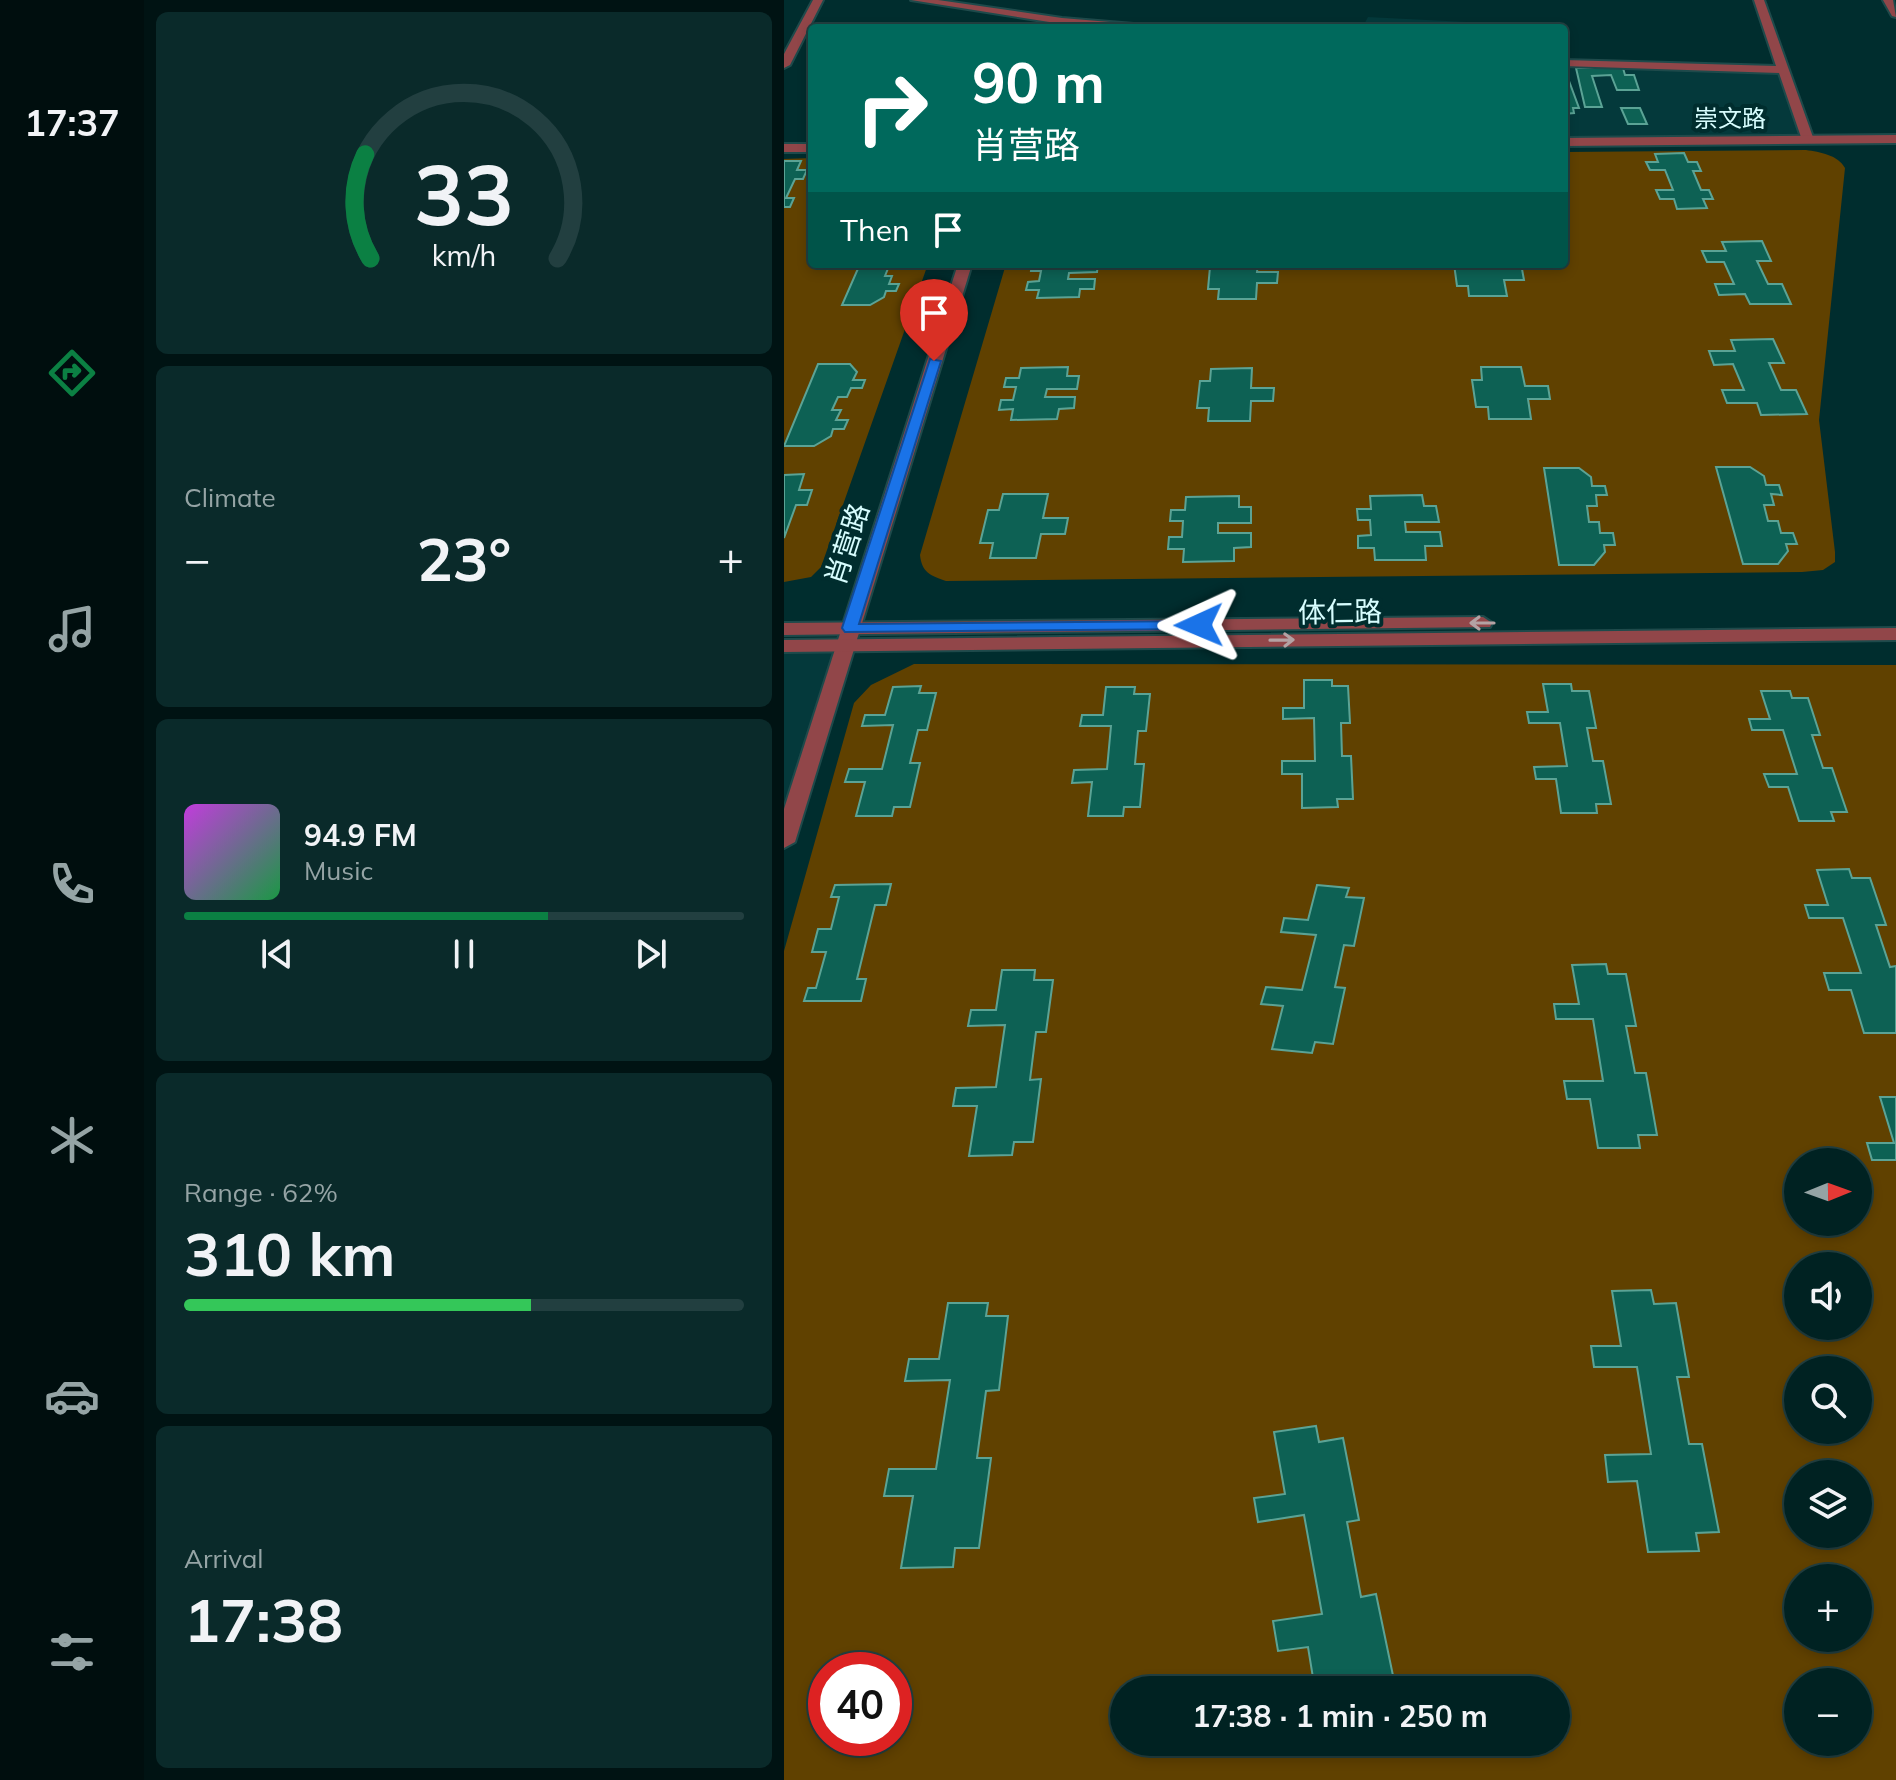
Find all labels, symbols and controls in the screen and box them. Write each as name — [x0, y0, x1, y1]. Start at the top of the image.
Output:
text: 90 m — [972, 47, 1105, 117]
icon: right — [840, 56, 944, 160]
text: 17:37 — [24, 100, 120, 145]
street label: 崇文路 — [1694, 103, 1766, 133]
text: 肖营路 — [972, 122, 1080, 167]
text: 33 — [414, 140, 514, 245]
icon: arrive — [926, 208, 970, 252]
text: Then — [840, 211, 910, 249]
text: km/h — [432, 237, 496, 273]
pin — [900, 279, 968, 361]
icon: arrive — [912, 291, 956, 335]
icon: directions — [44, 345, 100, 401]
text: Climate — [184, 481, 276, 514]
street label: 肖营路 — [817, 498, 876, 589]
text: 23° — [417, 521, 511, 596]
text: − — [184, 531, 210, 586]
text: + — [718, 531, 744, 586]
position arrow — [1157, 583, 1241, 667]
street label: 体仁路 — [1298, 593, 1382, 630]
icon: music — [44, 601, 100, 657]
one-way arrow — [1469, 615, 1496, 631]
one-way arrow — [1268, 633, 1295, 648]
text: 94.9 FM — [304, 816, 417, 854]
text: Music — [304, 854, 373, 887]
icon: phone — [44, 856, 100, 912]
icon: previous — [255, 932, 299, 976]
icon: pause — [442, 932, 486, 976]
icon: next — [629, 932, 673, 976]
icon: climate — [44, 1112, 100, 1168]
north arrow — [1784, 1148, 1872, 1236]
map controls — [1784, 1148, 1872, 1756]
text: Range · 62% — [184, 1176, 338, 1209]
text: 310 km — [184, 1216, 396, 1291]
button: sound — [1784, 1252, 1872, 1340]
button: search — [1784, 1356, 1872, 1444]
icon: car — [44, 1368, 100, 1424]
button: layers — [1784, 1460, 1872, 1548]
text: Arrival — [184, 1542, 264, 1575]
button: + — [1784, 1564, 1872, 1652]
text: 17:38 — [184, 1582, 343, 1657]
icon: filters — [44, 1624, 100, 1680]
speed limit sign: 40 — [808, 1652, 912, 1756]
button: − — [1784, 1668, 1872, 1756]
text: 17:38 · 1 min · 250 m — [1192, 1697, 1488, 1735]

